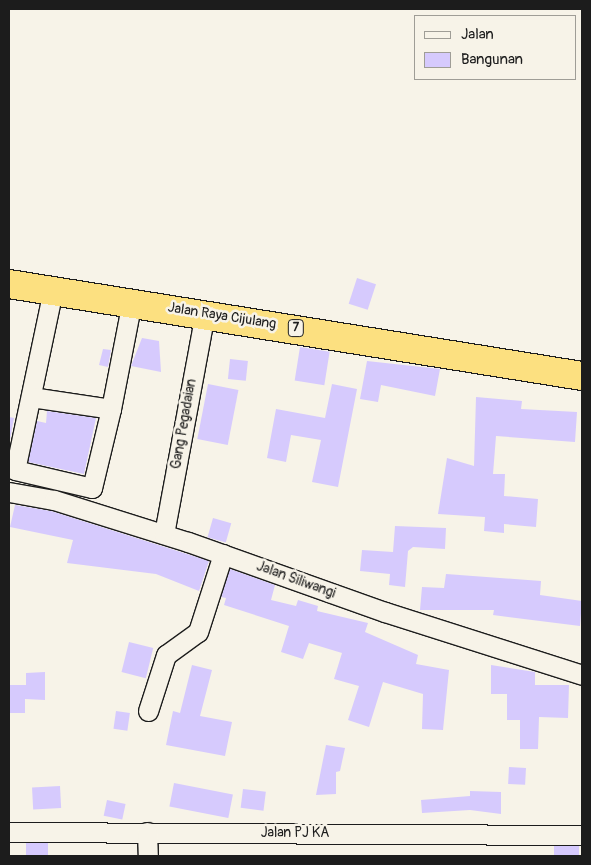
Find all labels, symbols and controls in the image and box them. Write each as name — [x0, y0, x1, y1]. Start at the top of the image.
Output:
legend — [414, 15, 576, 80]
text: Jalan — [461, 25, 494, 44]
text: Bangunan — [461, 50, 523, 69]
street label: Jalan Raya Cijulang — [167, 299, 277, 333]
road number: 7 — [287, 318, 305, 338]
street label: Gang Pegadaian — [168, 378, 200, 470]
street label: Jalan Siliwangi — [254, 558, 338, 602]
street label: Jalan PJ KA — [261, 825, 329, 841]

